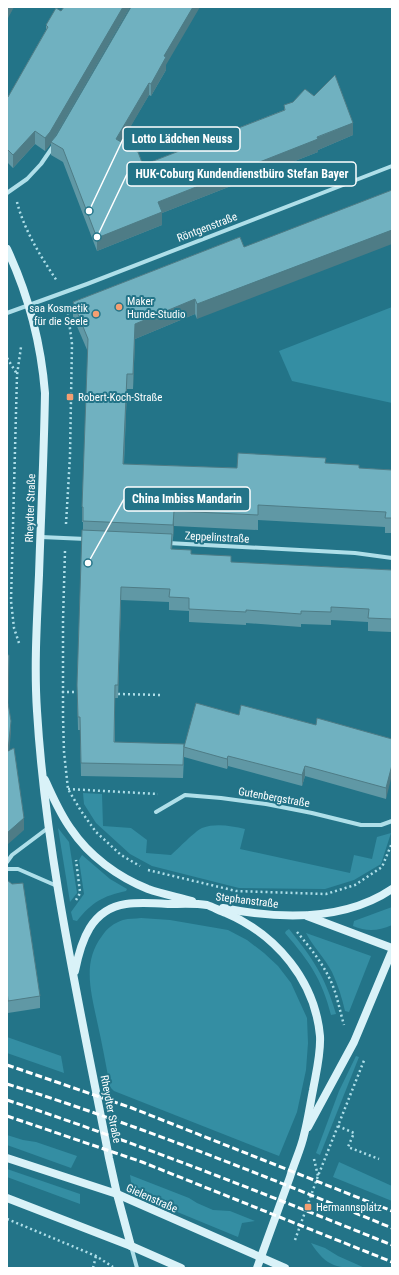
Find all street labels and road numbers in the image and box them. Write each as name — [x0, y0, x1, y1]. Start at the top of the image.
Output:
street label: Röntgenstraße — [175, 210, 239, 245]
street label: Rheydter Straße — [23, 473, 38, 543]
street label: Zeppelinstraße — [184, 529, 250, 546]
street label: Gutenbergstraße — [237, 785, 311, 810]
street label: Stephanstraße — [215, 890, 279, 911]
street label: Rheydter Straße — [98, 1074, 123, 1144]
street label: Gielenstraße — [124, 1181, 179, 1216]

